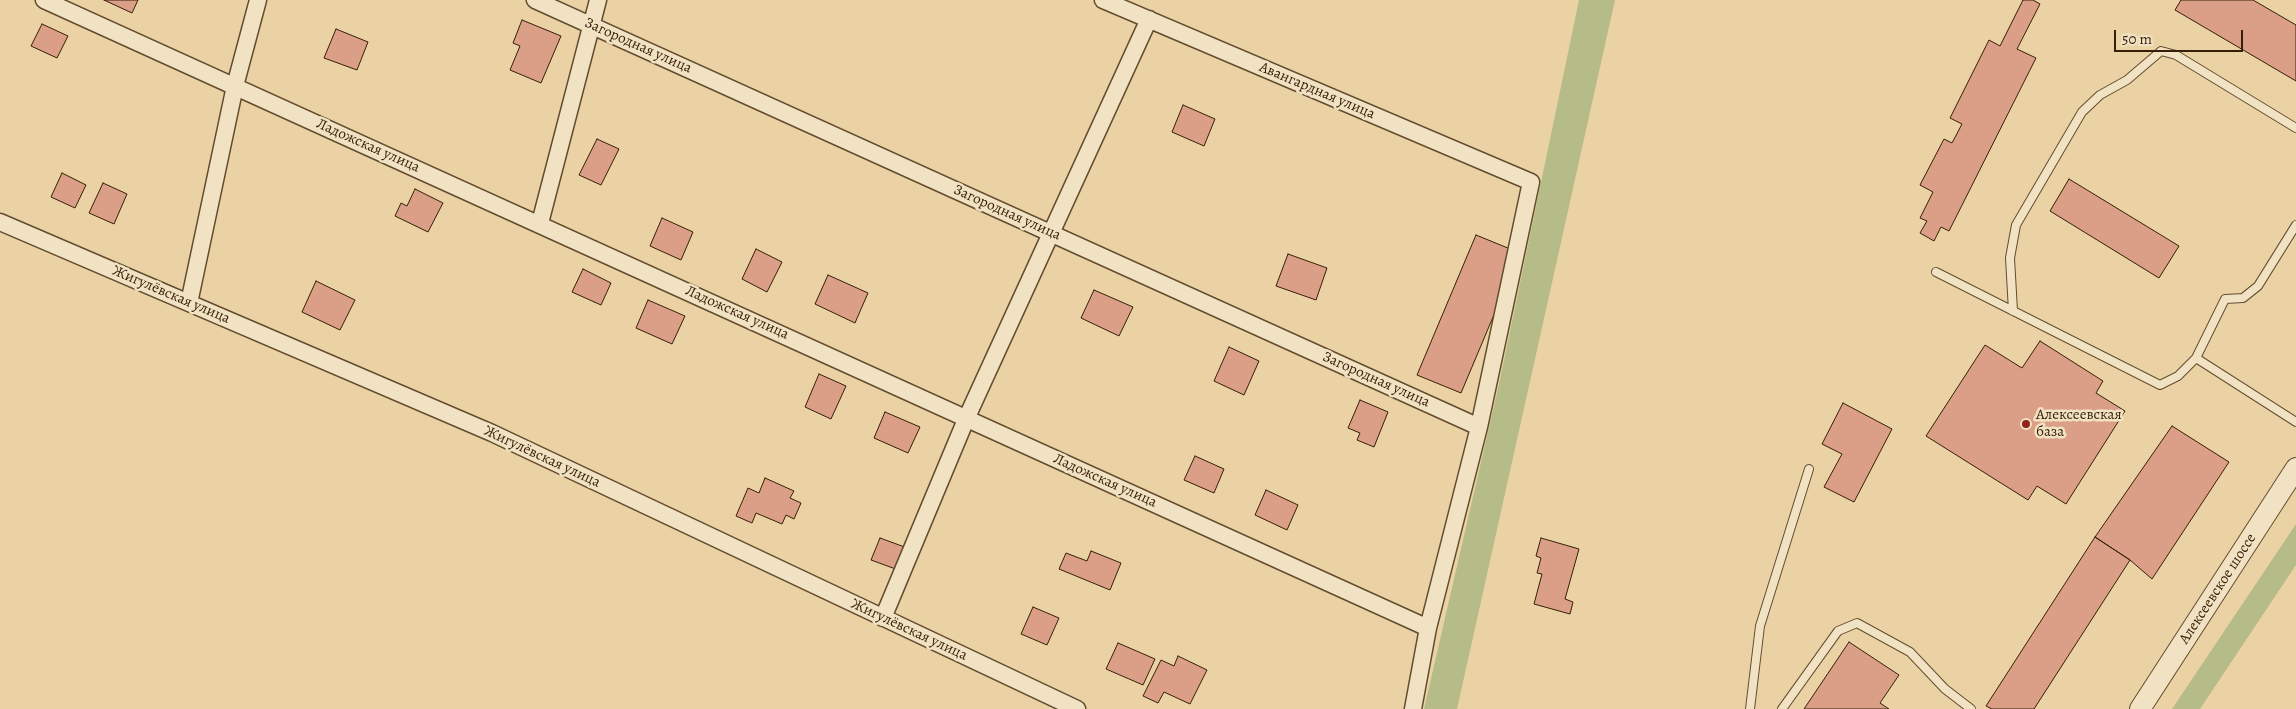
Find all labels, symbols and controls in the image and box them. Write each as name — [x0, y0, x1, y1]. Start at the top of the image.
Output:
street label: Загородная улица — [581, 14, 695, 78]
scale bar — [2116, 20, 2245, 52]
text: 50 m — [2122, 29, 2152, 49]
street label: Авангардная улица — [1256, 59, 1378, 123]
street label: Ладожская улица — [313, 115, 423, 177]
street label: Загородная улица — [950, 181, 1064, 245]
street label: Жигулёвская улица — [109, 262, 233, 328]
street label: Ладожская улица — [682, 282, 792, 344]
street label: Загородная улица — [1319, 348, 1433, 412]
place label: Алексеевская база — [2036, 406, 2122, 441]
marker: Алексеевская база — [2020, 418, 2032, 430]
street label: Жигулёвская улица — [481, 422, 603, 492]
street label: Ладожская улица — [1050, 450, 1160, 512]
street label: Алексеевское шоссе — [2176, 530, 2260, 648]
street label: Жигулёвская улица — [848, 595, 970, 665]

